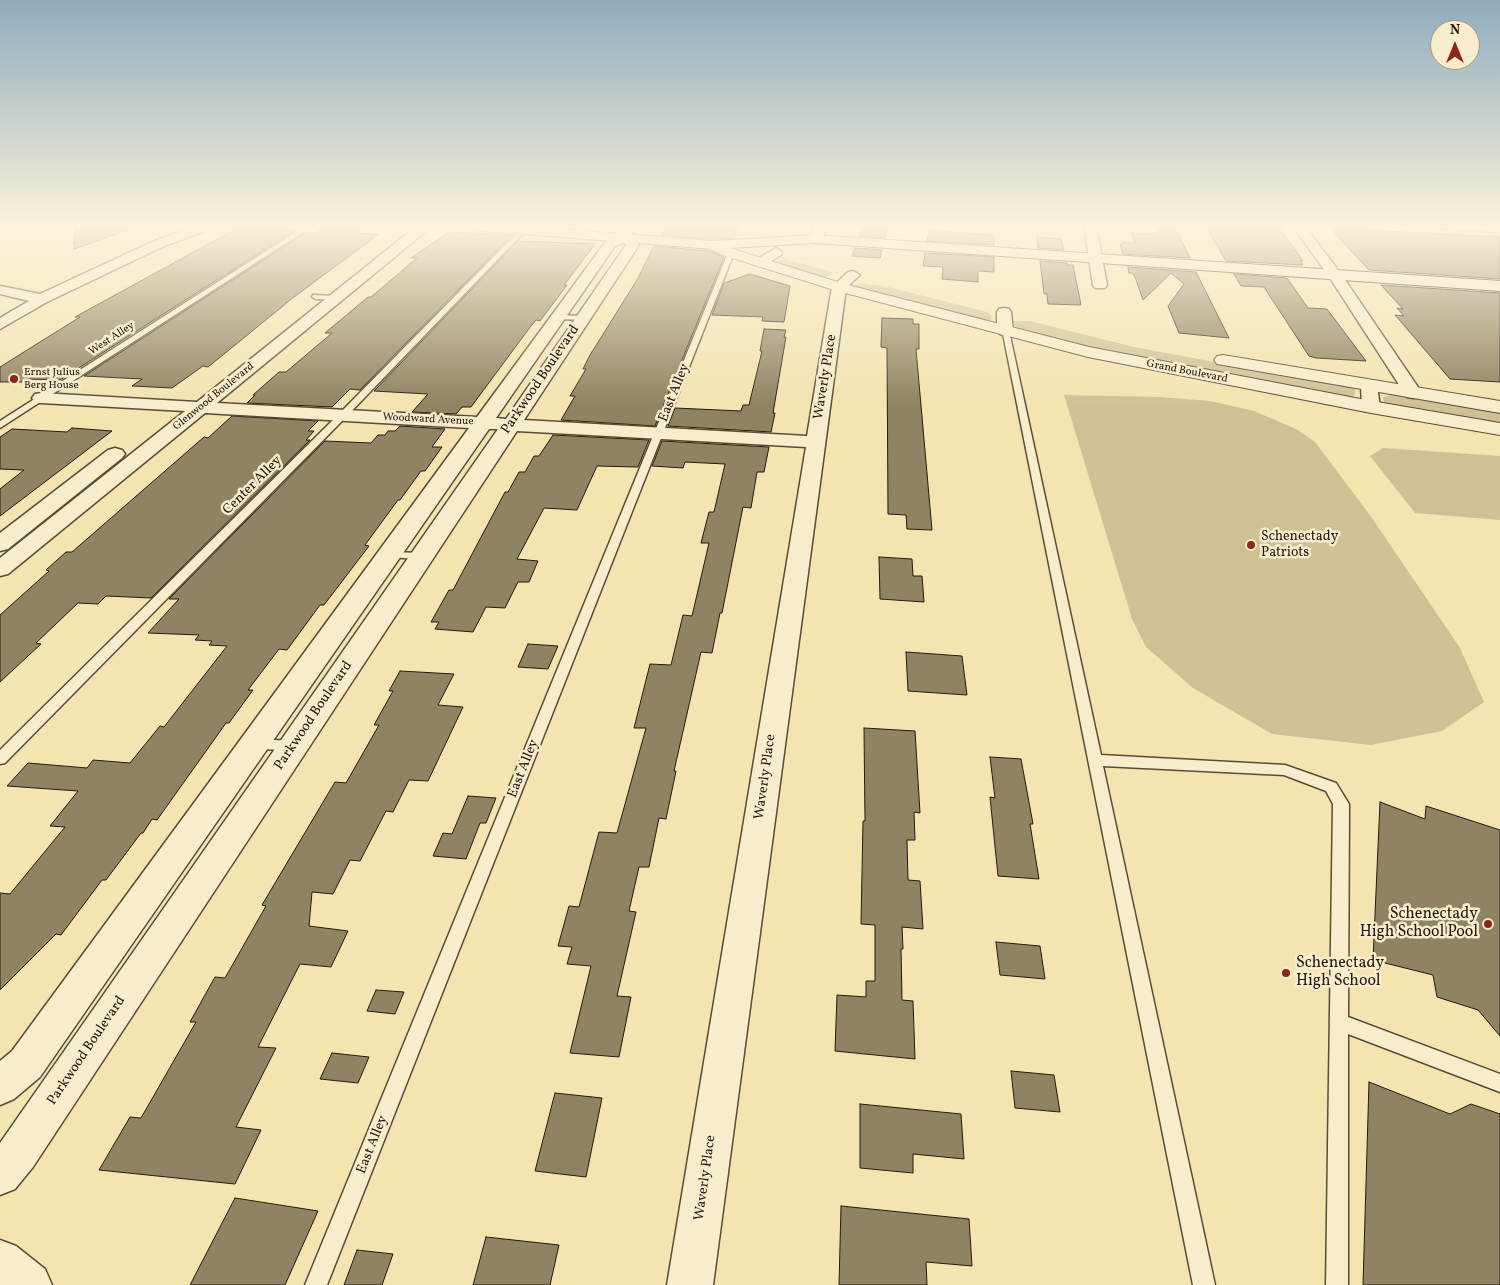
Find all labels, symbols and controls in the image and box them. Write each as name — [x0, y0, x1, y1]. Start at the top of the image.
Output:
north arrow — [1430, 20, 1480, 70]
text: N — [1450, 21, 1460, 40]
street label: West Alley — [87, 319, 137, 359]
street label: Parkwood Boulevard — [498, 322, 584, 438]
street label: Waverly Place — [811, 333, 841, 421]
street label: Grand Boulevard — [1145, 358, 1229, 386]
street label: Glenwood Boulevard — [171, 360, 257, 434]
street label: East Alley — [656, 361, 694, 425]
place label: Ernst Julius Berg House — [24, 366, 80, 392]
marker: Ernst Julius Berg House — [8, 373, 20, 385]
street label: Woodward Avenue — [382, 411, 474, 429]
street label: Center Alley — [220, 453, 286, 519]
place label: Schenectady Patriots — [1261, 529, 1338, 562]
marker: Schenectady Patriots — [1245, 539, 1257, 551]
street label: Parkwood Boulevard — [271, 658, 357, 774]
street label: Waverly Place — [752, 733, 780, 821]
street label: East Alley — [505, 737, 543, 801]
place label: Schenectady High School Pool — [1360, 905, 1478, 943]
marker: Schenectady High School Pool — [1482, 918, 1494, 930]
place label: Schenectady High School — [1296, 954, 1384, 992]
marker: Schenectady High School — [1280, 967, 1292, 979]
street label: Parkwood Boulevard — [44, 993, 130, 1109]
street label: East Alley — [354, 1113, 392, 1177]
street label: Waverly Place — [692, 1134, 720, 1222]

